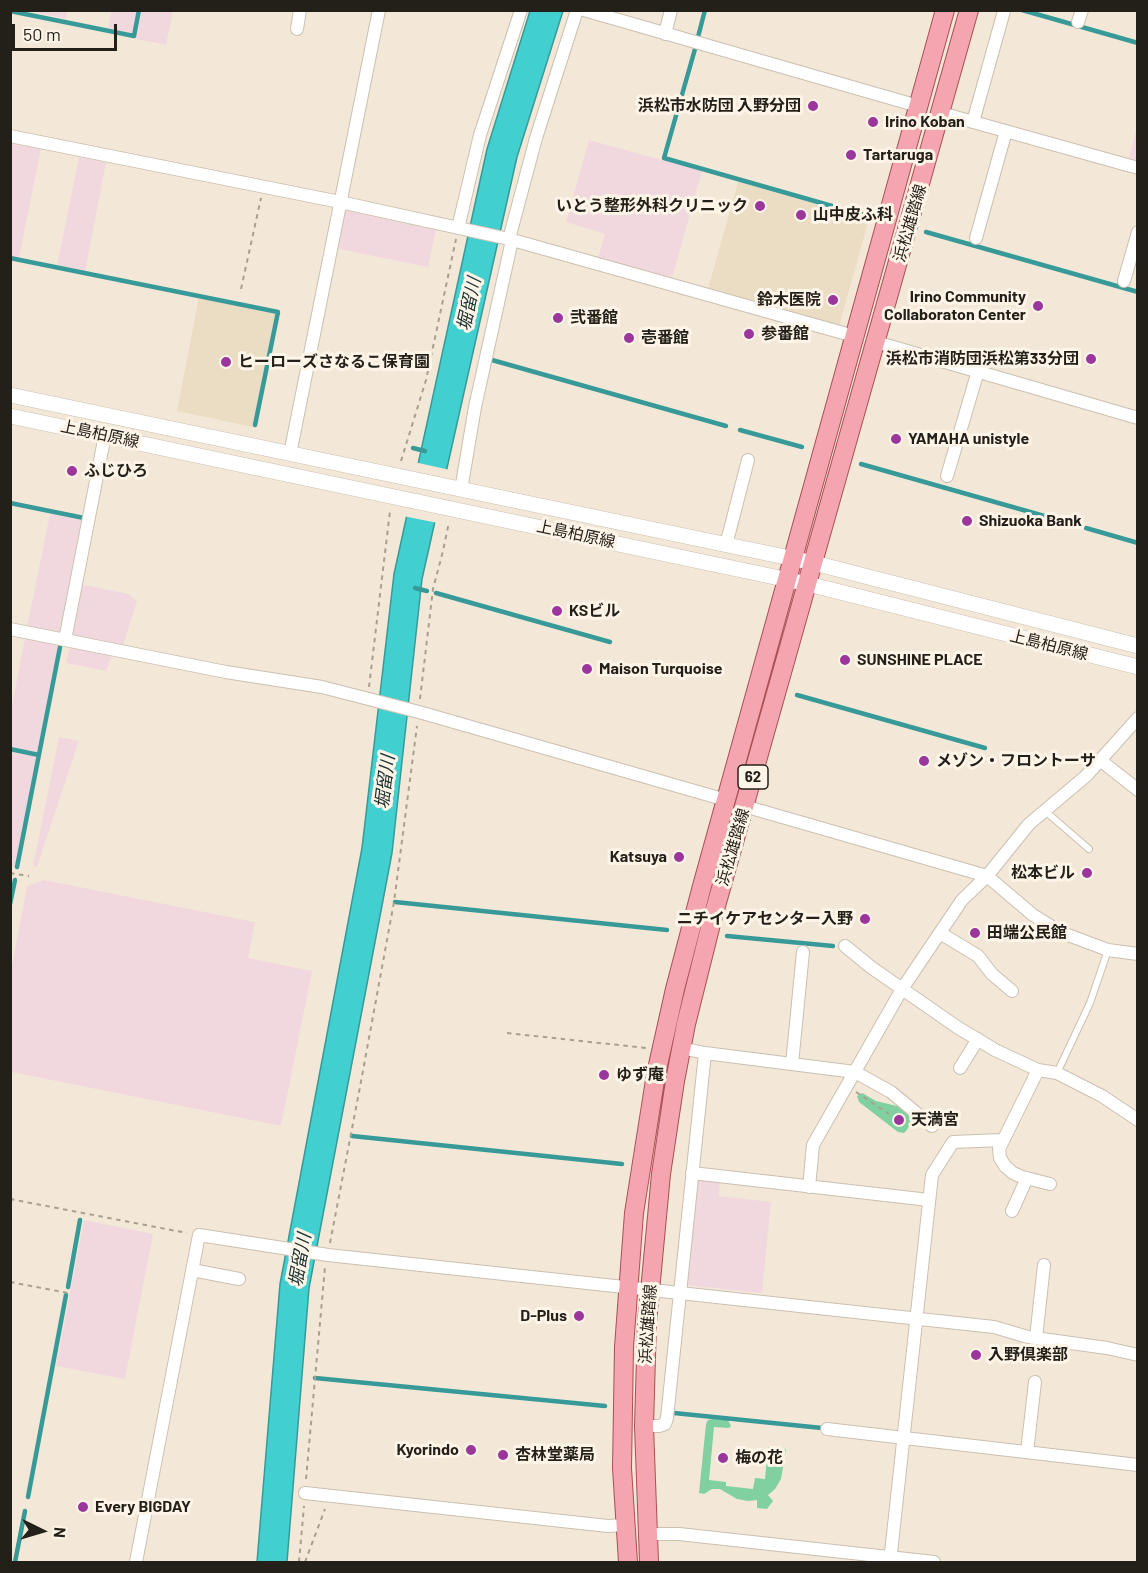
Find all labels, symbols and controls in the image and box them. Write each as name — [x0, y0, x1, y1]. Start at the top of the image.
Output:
scale bar — [15, 12, 120, 50]
text: 50 m — [23, 23, 61, 45]
place label: 浜松市水防団 入野分団 — [638, 96, 801, 116]
marker: 浜松市水防団 入野分団 — [806, 99, 820, 113]
place label: Irino Koban — [885, 112, 965, 132]
marker: Irino Koban — [866, 115, 880, 129]
place label: Tartaruga — [863, 145, 933, 165]
marker: Tartaruga — [844, 148, 858, 162]
street label: 浜松雄踏線 — [890, 182, 930, 264]
place label: いとう整形外科クリニック — [556, 196, 748, 216]
marker: いとう整形外科クリニック — [753, 199, 767, 213]
place label: 山中皮ふ科 — [813, 205, 893, 225]
marker: 山中皮ふ科 — [794, 208, 808, 222]
water label: 堀留川 — [453, 275, 485, 333]
place label: Irino Community Collaboraton Center — [884, 287, 1026, 325]
place label: 鈴木医院 — [757, 290, 821, 310]
marker: 鈴木医院 — [826, 293, 840, 307]
marker: Irino Community Collaboraton Center — [1031, 299, 1045, 313]
place label: 弐番館 — [570, 308, 618, 328]
marker: 弐番館 — [551, 311, 565, 325]
place label: 参番館 — [761, 324, 809, 344]
marker: 参番館 — [742, 327, 756, 341]
place label: 壱番館 — [641, 328, 689, 348]
marker: 壱番館 — [622, 331, 636, 345]
place label: 浜松市消防団浜松第33分団 — [886, 349, 1079, 369]
place label: ヒーローズさなるこ保育園 — [238, 352, 430, 372]
marker: 浜松市消防団浜松第33分団 — [1084, 352, 1098, 366]
marker: ヒーローズさなるこ保育園 — [219, 355, 233, 369]
street label: 上島柏原線 — [59, 416, 141, 452]
place label: YAMAHA unistyle — [908, 429, 1029, 449]
marker: YAMAHA unistyle — [889, 432, 903, 446]
place label: ふじひろ — [84, 461, 148, 481]
marker: ふじひろ — [65, 464, 79, 478]
place label: Shizuoka Bank — [979, 511, 1082, 531]
marker: Shizuoka Bank — [960, 514, 974, 528]
street label: 上島柏原線 — [535, 516, 617, 552]
place label: KSビル — [569, 601, 620, 621]
marker: KSビル — [550, 604, 564, 618]
street label: 上島柏原線 — [1008, 626, 1090, 664]
place label: SUNSHINE PLACE — [857, 650, 983, 670]
marker: SUNSHINE PLACE — [838, 653, 852, 667]
place label: Maison Turquoise — [599, 659, 723, 679]
marker: Maison Turquoise — [580, 662, 594, 676]
place label: メゾン・フロントーサ — [936, 751, 1096, 771]
water label: 堀留川 — [371, 754, 399, 810]
marker: メゾン・フロントーサ — [917, 754, 931, 768]
road number: 62 — [738, 765, 768, 789]
street label: 浜松雄踏線 — [713, 806, 753, 888]
place label: Katsuya — [610, 847, 667, 867]
marker: Katsuya — [672, 850, 686, 864]
place label: 松本ビル — [1011, 863, 1075, 883]
marker: 松本ビル — [1080, 866, 1094, 880]
place label: ニチイケアセンター入野 — [677, 909, 853, 929]
marker: ニチイケアセンター入野 — [858, 912, 872, 926]
place label: 田端公民館 — [987, 923, 1067, 943]
marker: 田端公民館 — [968, 926, 982, 940]
place label: ゆず庵 — [616, 1065, 664, 1085]
marker: ゆず庵 — [597, 1068, 611, 1082]
place label: 天満宮 — [911, 1110, 959, 1130]
marker: 天満宮 — [892, 1113, 906, 1127]
water label: 堀留川 — [285, 1232, 315, 1288]
street label: 浜松雄踏線 — [636, 1283, 660, 1365]
place label: D-Plus — [520, 1306, 567, 1326]
marker: D-Plus — [572, 1309, 586, 1323]
place label: 入野倶楽部 — [988, 1345, 1068, 1365]
marker: 入野倶楽部 — [969, 1348, 983, 1362]
place label: Kyorindo — [396, 1440, 459, 1460]
marker: Kyorindo — [464, 1443, 478, 1457]
place label: 杏林堂薬局 — [515, 1445, 595, 1465]
marker: 杏林堂薬局 — [496, 1448, 510, 1462]
place label: 梅の花 — [735, 1448, 783, 1468]
marker: 梅の花 — [716, 1451, 730, 1465]
place label: Every BIGDAY — [95, 1497, 191, 1517]
marker: Every BIGDAY — [76, 1500, 90, 1514]
north arrow — [12, 1501, 72, 1561]
text: N — [51, 1526, 70, 1539]

